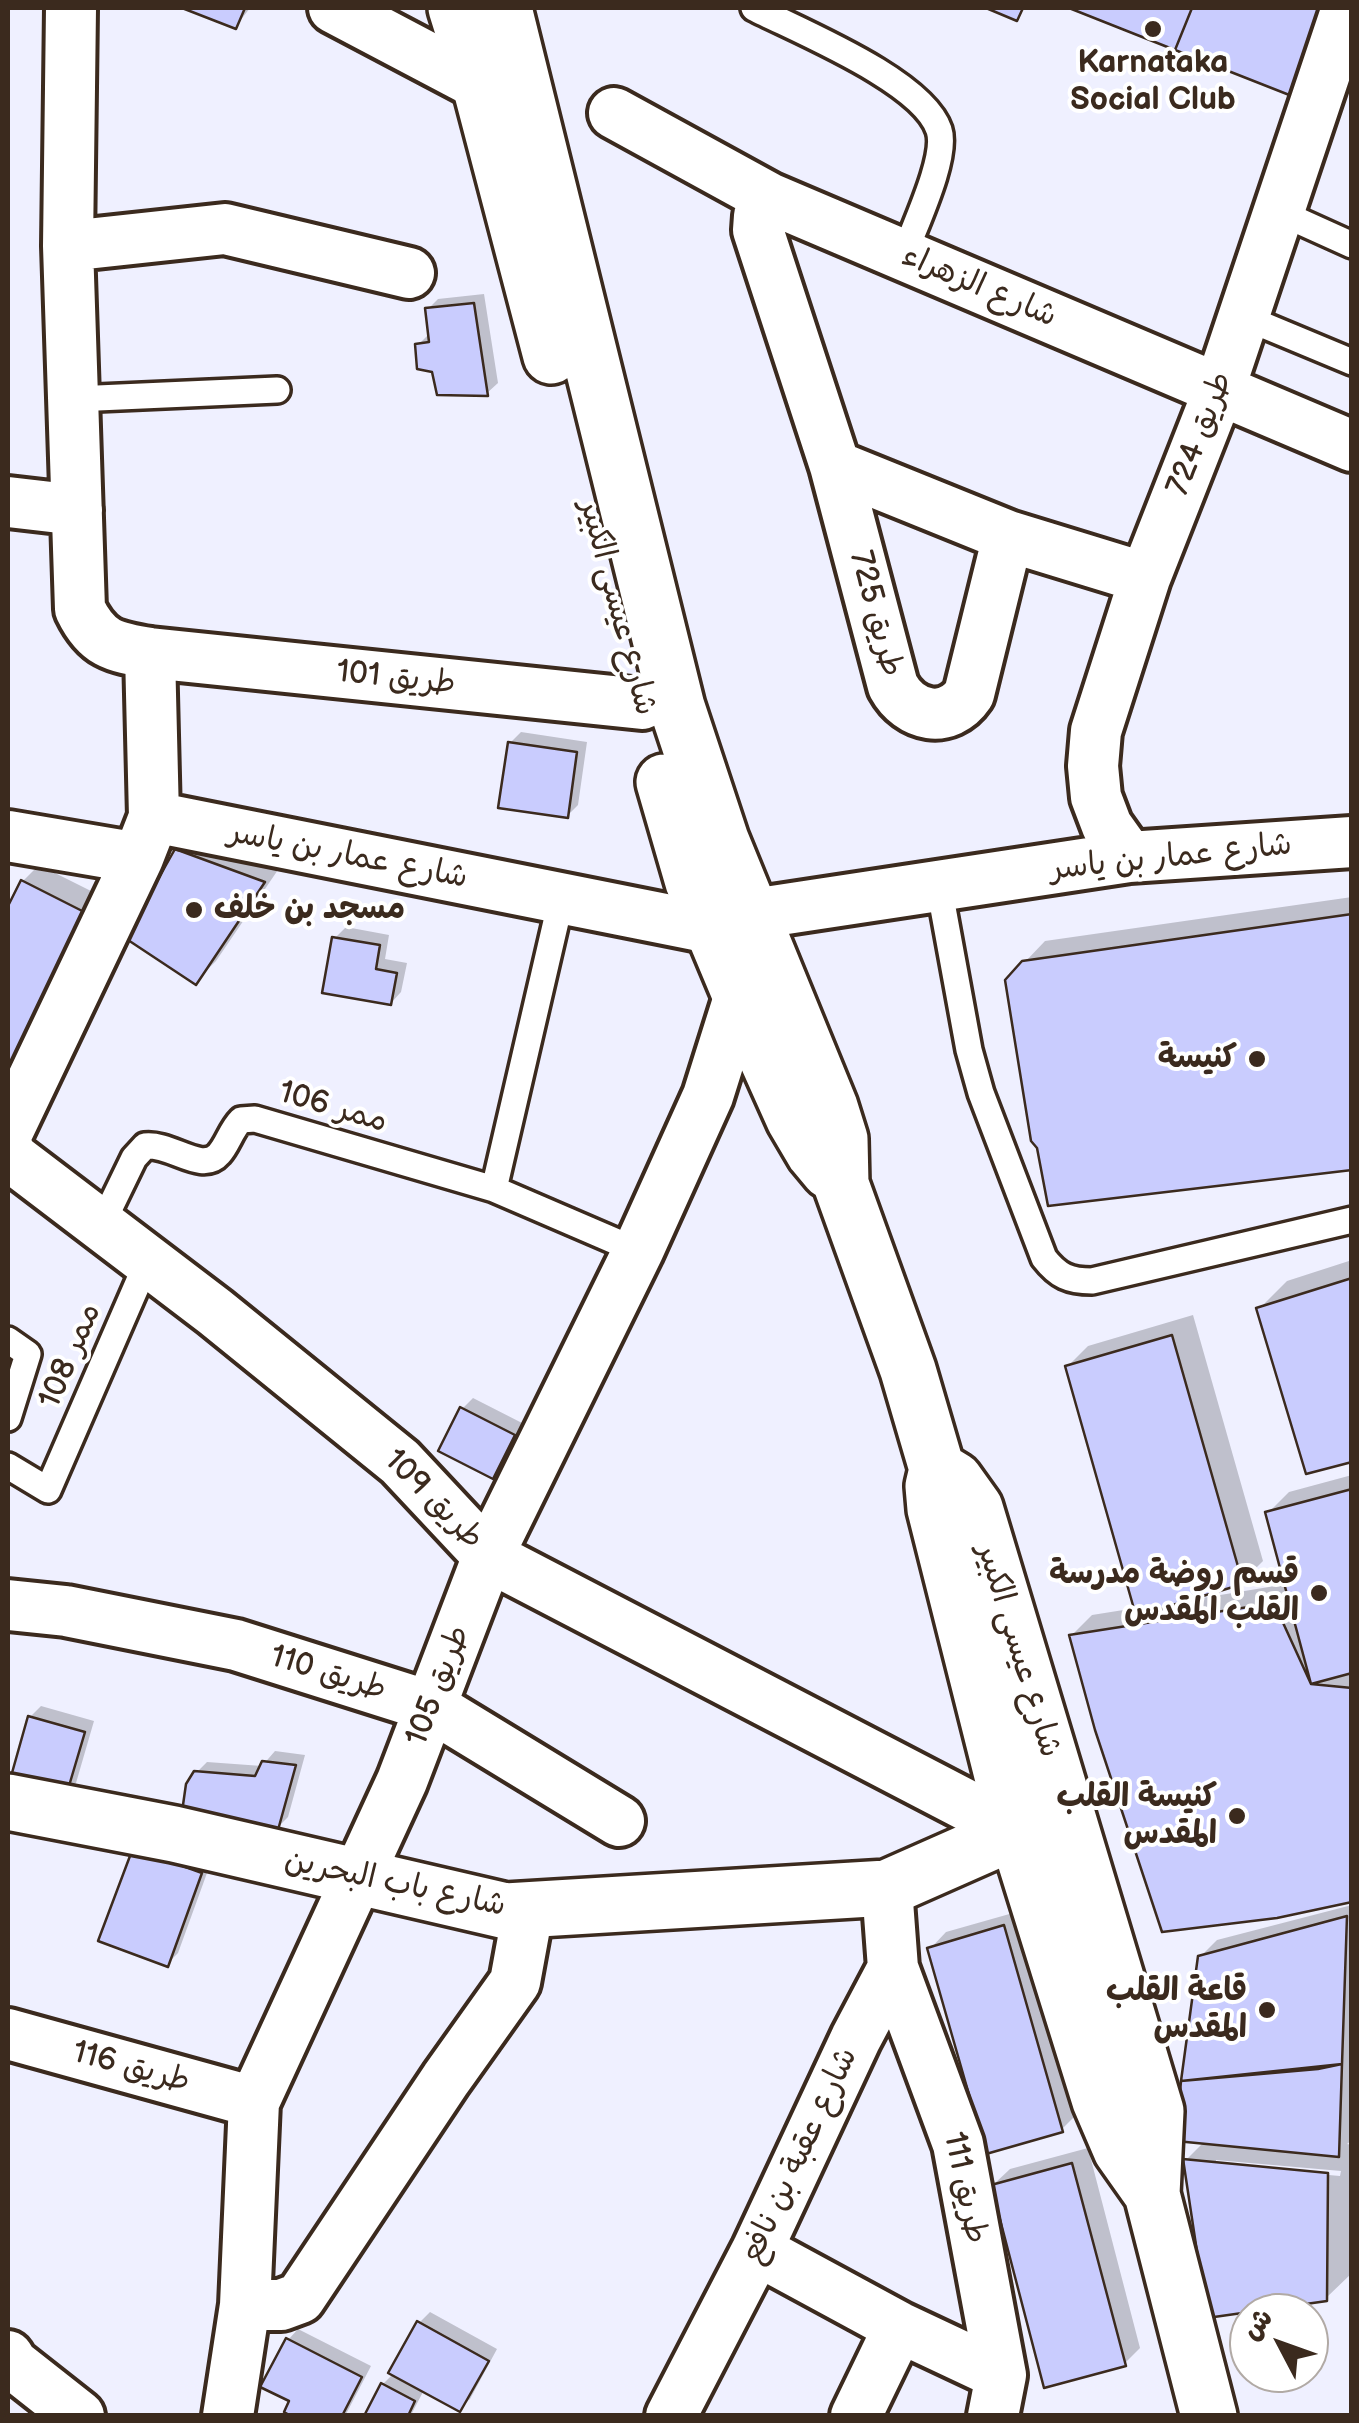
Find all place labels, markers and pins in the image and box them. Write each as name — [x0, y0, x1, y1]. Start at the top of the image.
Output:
marker: Karnataka Social Club — [1142, 18, 1164, 40]
place label: Karnataka Social Club — [1070, 45, 1236, 120]
place label: مسجد بن خلف — [214, 891, 405, 929]
marker: مسجد بن خلف — [183, 899, 205, 921]
place label: كنيسة — [1158, 1040, 1237, 1078]
marker: كنيسة — [1246, 1048, 1268, 1070]
place label: قسم روضة مدرسة القلب المقدس — [1049, 1556, 1299, 1631]
marker: قسم روضة مدرسة القلب المقدس — [1308, 1582, 1330, 1604]
place label: كنيسة القلب المقدس — [1056, 1779, 1217, 1854]
marker: كنيسة القلب المقدس — [1226, 1805, 1248, 1827]
place label: قاعة القلب المقدس — [1106, 1973, 1247, 2048]
marker: قاعة القلب المقدس — [1256, 1999, 1278, 2021]

